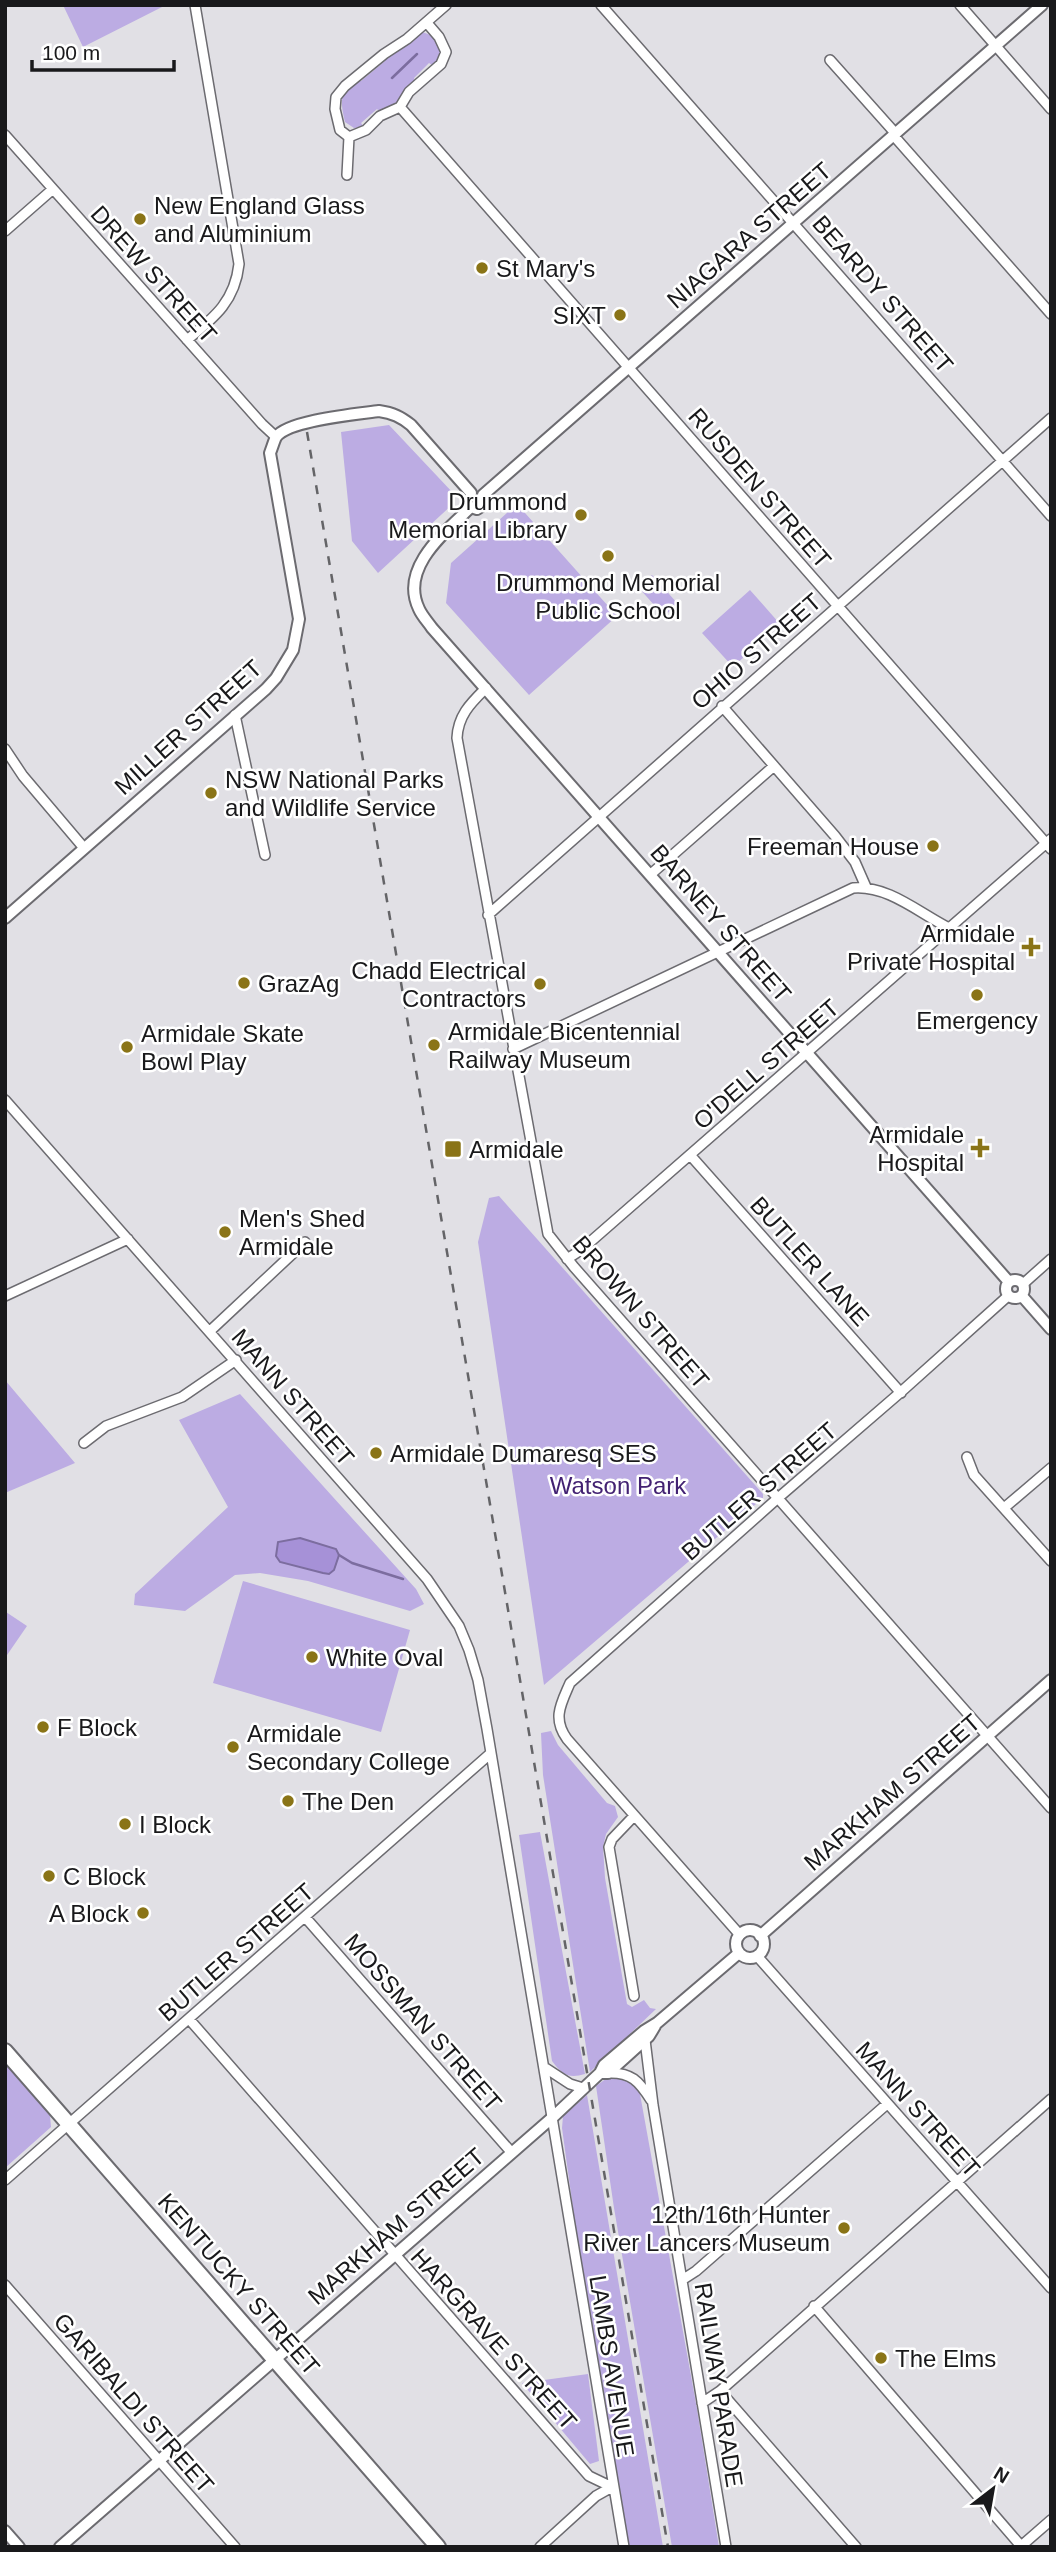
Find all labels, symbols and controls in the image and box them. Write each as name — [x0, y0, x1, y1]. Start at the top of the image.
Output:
scale bar — [32, 28, 173, 72]
text: 100 m — [42, 41, 100, 64]
street label: NIAGARA STREET — [662, 156, 837, 313]
place label: New England Glass and Aluminium — [154, 192, 365, 247]
street label: DREW STREET — [86, 200, 223, 348]
street label: BEARDY STREET — [807, 210, 959, 378]
marker: New England Glass and Aluminium — [132, 211, 148, 227]
place label: St Mary's — [496, 255, 595, 282]
marker: St Mary's — [474, 260, 490, 276]
place label: SIXT — [553, 302, 606, 329]
marker: SIXT — [612, 307, 628, 323]
street label: RUSDEN STREET — [683, 403, 837, 574]
place label: Drummond Memorial Library — [388, 488, 567, 543]
marker: Drummond Memorial Library — [573, 507, 589, 523]
marker: Drummond Memorial Public School — [600, 548, 616, 564]
place label: Drummond Memorial Public School — [496, 569, 720, 624]
street label: OHIO STREET — [686, 587, 826, 715]
street label: MILLER STREET — [109, 654, 267, 800]
place label: NSW National Parks and Wildlife Service — [225, 766, 444, 821]
marker: NSW National Parks and Wildlife Service — [203, 785, 219, 801]
place label: Freeman House — [747, 833, 919, 860]
marker: Freeman House — [925, 838, 941, 854]
street label: BARNEY STREET — [645, 839, 797, 1007]
place label: Armidale Private Hospital — [847, 920, 1015, 975]
marker: Armidale Private Hospital — [1021, 937, 1041, 957]
place label: Chadd Electrical Contractors — [351, 957, 526, 1012]
place label: GrazAg — [258, 970, 339, 997]
marker: GrazAg — [236, 975, 252, 991]
marker: Chadd Electrical Contractors — [532, 976, 548, 992]
marker: Emergency — [969, 987, 985, 1003]
street label: O'DELL STREET — [688, 993, 844, 1134]
place label: Emergency — [916, 1007, 1038, 1034]
place label: Armidale Bicentennial Railway Museum — [448, 1018, 680, 1073]
place label: Armidale Skate Bowl Play — [141, 1020, 304, 1075]
marker: Armidale Bicentennial Railway Museum — [426, 1037, 442, 1053]
marker: Armidale Skate Bowl Play — [119, 1039, 135, 1055]
place label: Armidale Hospital — [869, 1121, 964, 1176]
place label: Armidale — [469, 1136, 564, 1163]
marker: Armidale Hospital — [970, 1138, 990, 1158]
marker: Armidale — [443, 1139, 463, 1159]
street label: BUTLER LANE — [745, 1191, 875, 1331]
place label: Men's Shed Armidale — [239, 1205, 365, 1260]
marker: Men's Shed Armidale — [217, 1224, 233, 1240]
street label: BROWN STREET — [567, 1230, 715, 1394]
street label: MANN STREET — [226, 1323, 360, 1471]
street label: BUTLER STREET — [676, 1416, 842, 1565]
place label: Armidale Dumaresq SES — [390, 1440, 657, 1467]
marker: Armidale Dumaresq SES — [368, 1445, 384, 1461]
park label: Watson Park — [550, 1472, 687, 1499]
place label: White Oval — [326, 1644, 443, 1671]
marker: White Oval — [304, 1649, 320, 1665]
street label: MARKHAM STREET — [799, 1708, 986, 1876]
place label: F Block — [57, 1714, 138, 1741]
marker: F Block — [35, 1719, 51, 1735]
place label: Armidale Secondary College — [247, 1720, 450, 1775]
marker: Armidale Secondary College — [225, 1739, 241, 1755]
place label: The Den — [302, 1788, 394, 1815]
marker: The Den — [280, 1793, 296, 1809]
place label: I Block — [139, 1811, 212, 1838]
marker: I Block — [117, 1816, 133, 1832]
place label: C Block — [63, 1863, 147, 1890]
marker: C Block — [41, 1868, 57, 1884]
street label: BUTLER STREET — [153, 1877, 319, 2026]
place label: A Block — [49, 1900, 130, 1927]
marker: A Block — [135, 1905, 151, 1921]
street label: MOSSMAN STREET — [339, 1928, 507, 2116]
street label: MANN STREET — [850, 2036, 986, 2182]
street label: MARKHAM STREET — [303, 2142, 490, 2310]
street label: KENTUCKY STREET — [153, 2188, 325, 2381]
place label: 12th/16th Hunter River Lancers Museum — [583, 2201, 830, 2256]
marker: 12th/16th Hunter River Lancers Museum — [836, 2220, 852, 2236]
street label: HARGRAVE STREET — [406, 2243, 583, 2435]
street label: LAMBS AVENUE — [584, 2273, 640, 2459]
street label: RAILWAY PARADE — [689, 2281, 749, 2489]
street label: GARIBALDI STREET — [49, 2308, 220, 2499]
place label: The Elms — [895, 2345, 996, 2372]
marker: The Elms — [873, 2350, 889, 2366]
north arrow — [958, 2454, 1028, 2524]
text: N — [990, 2462, 1013, 2487]

